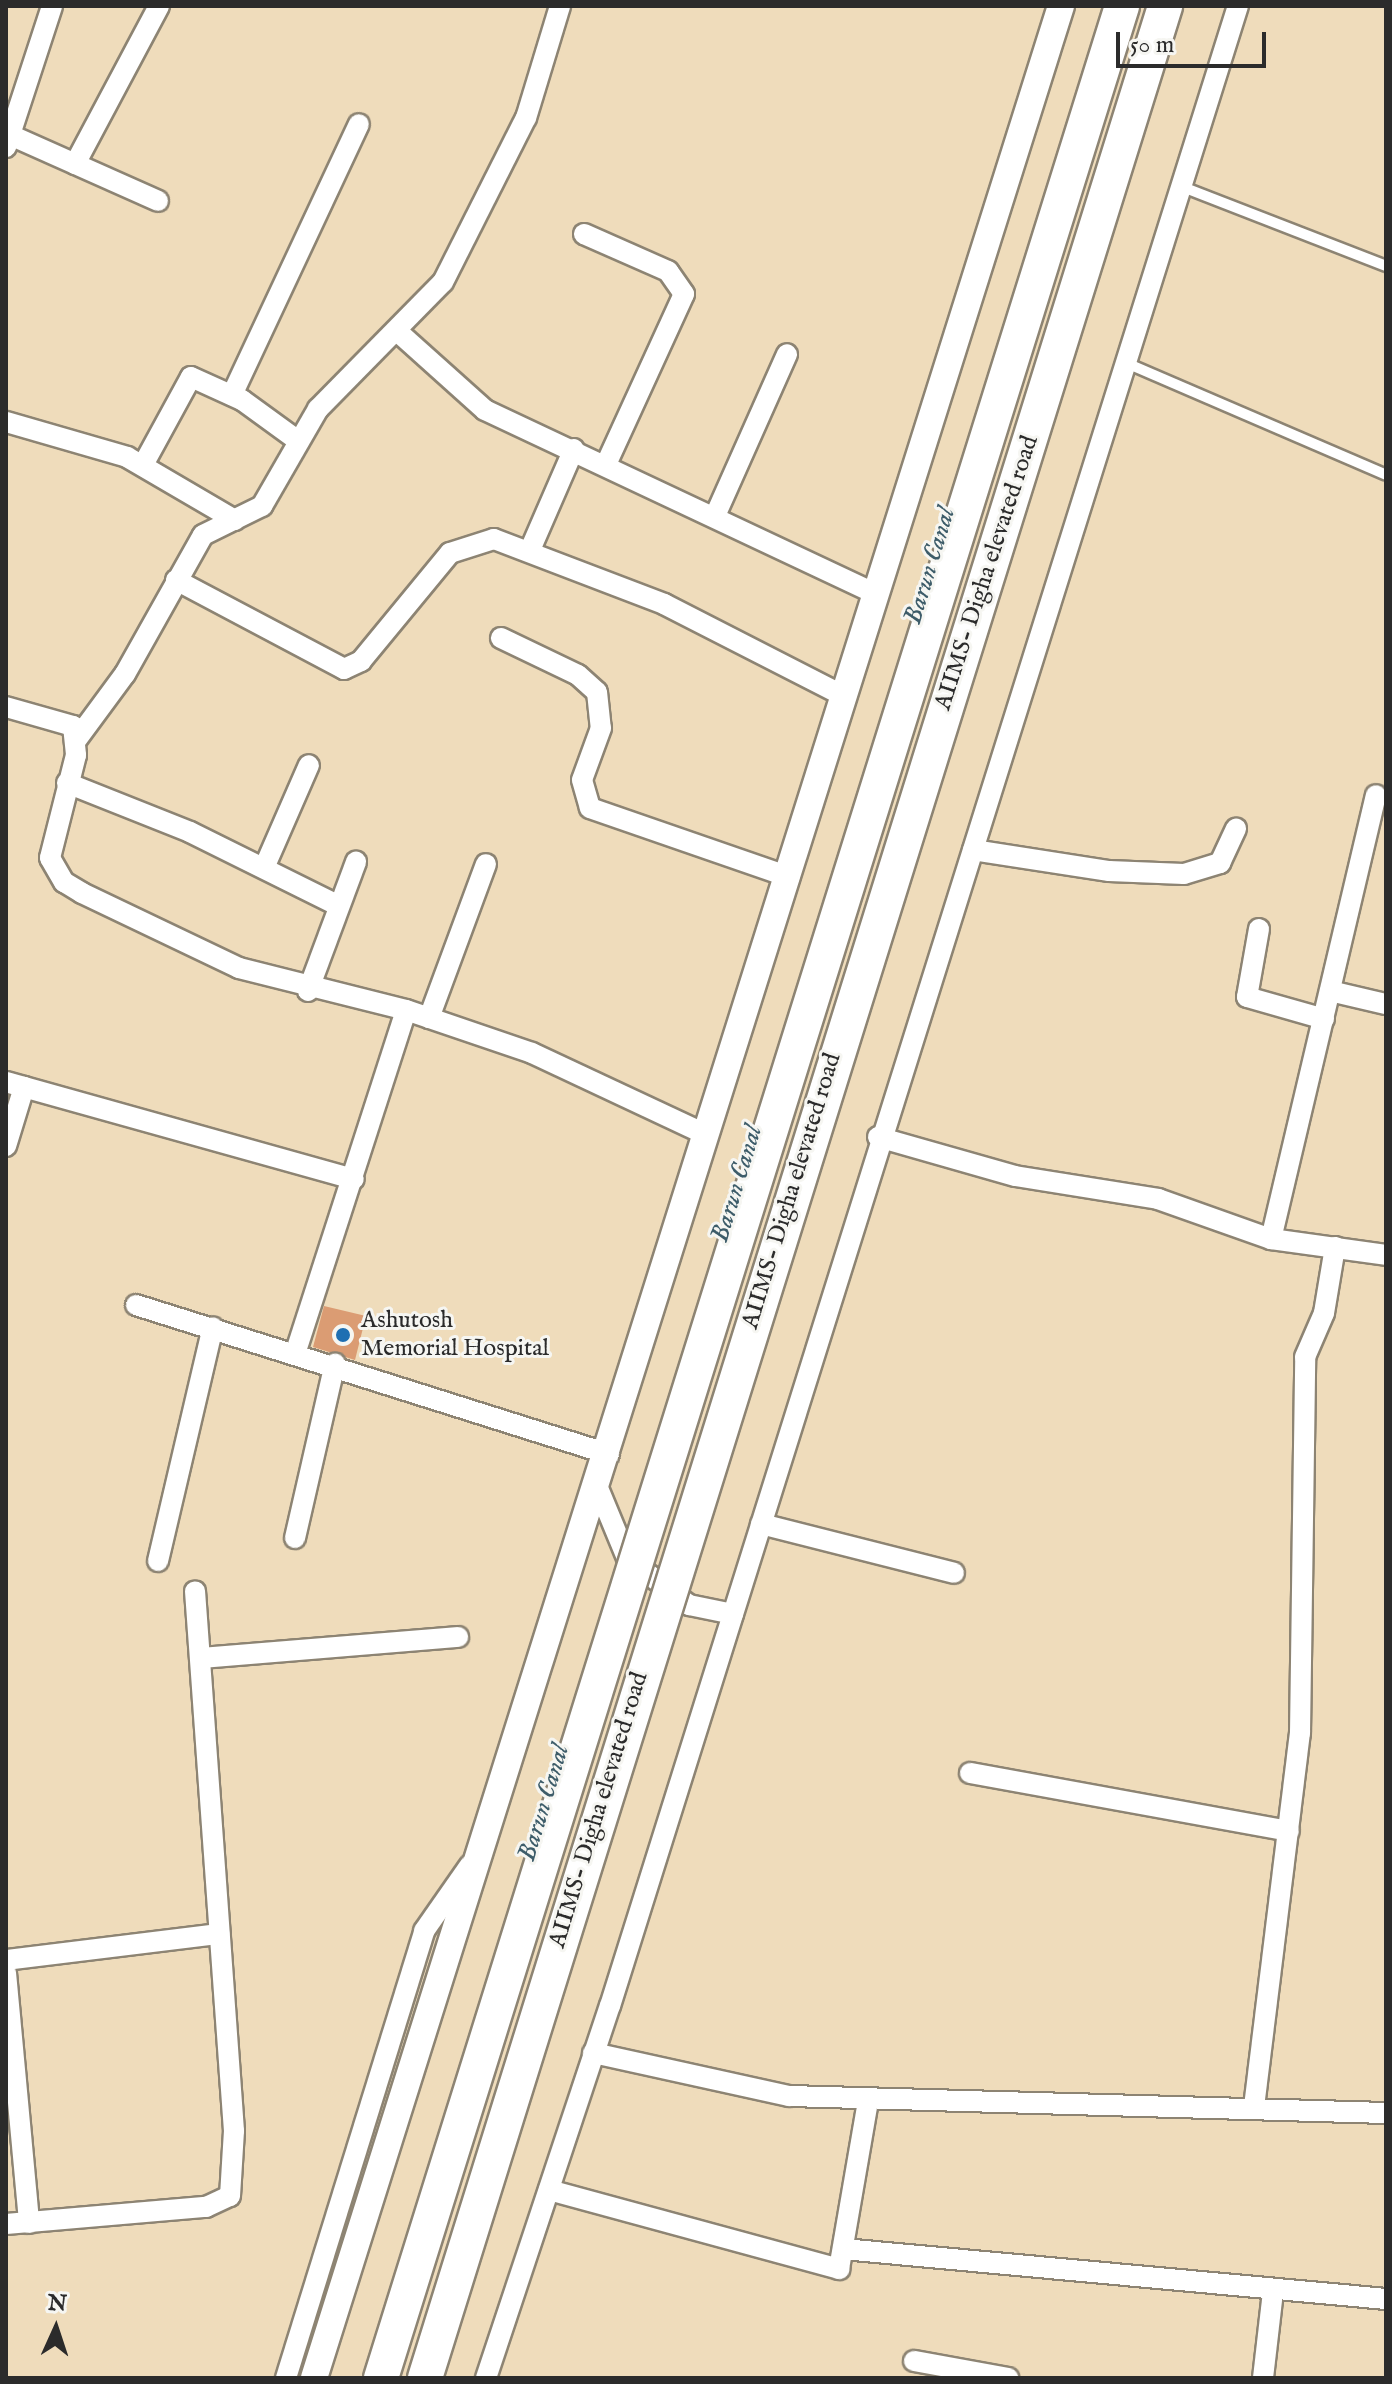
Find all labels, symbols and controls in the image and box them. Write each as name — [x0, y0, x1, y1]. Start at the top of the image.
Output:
scale bar — [1120, 16, 1270, 66]
text: 50 m — [1130, 30, 1174, 61]
street label: AIIMS- Digha elevated road — [929, 432, 1045, 714]
water label: Barun Canal — [897, 504, 963, 628]
street label: AIIMS- Digha elevated road — [736, 1050, 848, 1332]
water label: Barun Canal — [704, 1122, 770, 1246]
place label: Ashutosh Memorial Hospital — [361, 1307, 549, 1363]
marker: Ashutosh Memorial Hospital — [332, 1324, 354, 1346]
street label: AIIMS- Digha elevated road — [543, 1669, 655, 1951]
water label: Barun Canal — [511, 1741, 577, 1865]
north arrow — [16, 2288, 96, 2368]
text: N — [47, 2290, 67, 2319]

